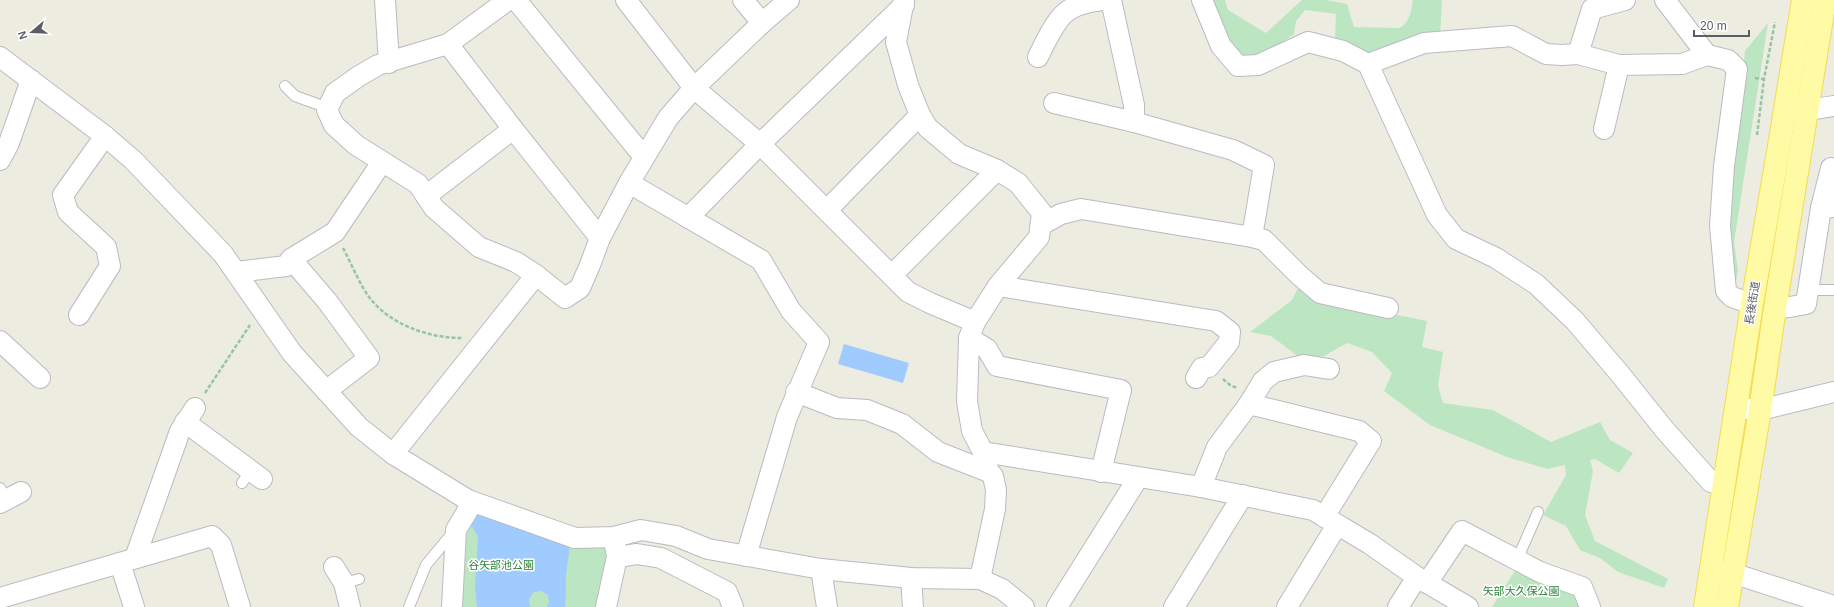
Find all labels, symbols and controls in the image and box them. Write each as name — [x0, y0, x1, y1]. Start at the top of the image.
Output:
north arrow — [12, 12, 52, 52]
scale bar — [1694, 12, 1749, 38]
text: 20 m — [1700, 19, 1727, 33]
text: N — [16, 29, 30, 41]
street label: 長後街道 — [1743, 280, 1761, 326]
park label: 谷矢部池公園 — [468, 559, 534, 571]
park label: 矢部大久保公園 — [1483, 585, 1560, 597]

